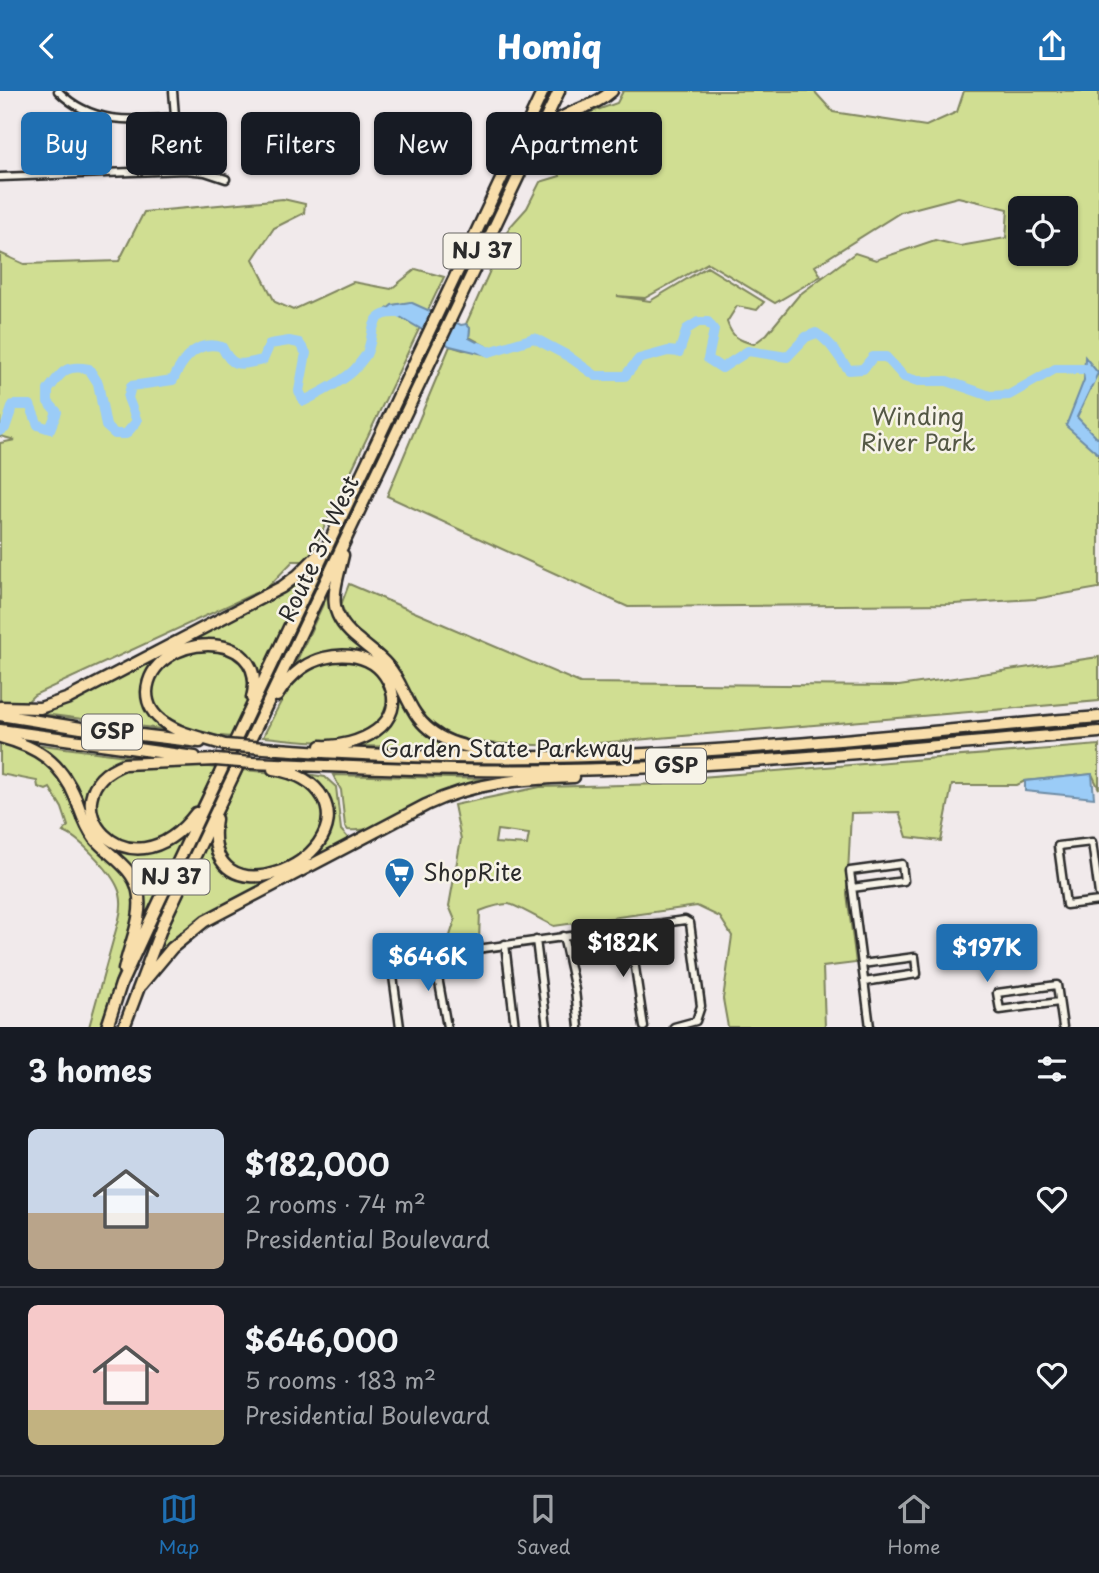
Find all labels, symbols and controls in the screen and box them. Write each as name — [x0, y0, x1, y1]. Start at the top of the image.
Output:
text: Homiq — [497, 22, 602, 70]
icon: back — [28, 27, 66, 65]
icon: share — [1033, 27, 1071, 65]
chip: Buy — [21, 112, 112, 175]
chip: Rent — [126, 112, 227, 175]
chip: Filters — [241, 112, 360, 175]
chip: New — [374, 112, 472, 175]
chip: Apartment — [486, 112, 662, 175]
map controls — [1008, 196, 1078, 266]
button: locate — [1008, 196, 1078, 266]
road number: NJ 37 — [444, 233, 520, 269]
park label: Winding River Park — [860, 398, 976, 459]
street label: Route 37 West — [268, 469, 367, 627]
road number: GSP — [82, 715, 142, 749]
street label: Garden State Parkway — [381, 730, 633, 765]
road number: GSP — [646, 749, 706, 783]
place label: ShopRite — [423, 854, 522, 889]
supermarket icon: ShopRite — [383, 856, 417, 900]
road number: NJ 37 — [132, 859, 210, 895]
pin: $182K — [574, 919, 672, 979]
text: $182K — [587, 924, 659, 959]
pin: $197K — [938, 925, 1036, 984]
text: $197K — [952, 929, 1022, 964]
pin: $646K — [379, 933, 477, 993]
text: $646K — [389, 938, 467, 973]
text: 3 homes — [28, 1047, 152, 1092]
icon: filters — [1033, 1050, 1071, 1088]
text: $182,000 — [245, 1141, 390, 1186]
icon: home — [84, 1157, 168, 1241]
icon: heart — [1033, 1180, 1071, 1218]
text: 2 rooms · 74 m² — [245, 1186, 426, 1221]
text: Presidential Boulevard — [245, 1221, 490, 1256]
text: $646,000 — [245, 1317, 398, 1362]
icon: home — [84, 1333, 168, 1417]
icon: heart — [1033, 1356, 1071, 1394]
text: 5 rooms · 183 m² — [245, 1362, 436, 1397]
text: Presidential Boulevard — [245, 1397, 490, 1432]
tab: Map — [159, 1490, 199, 1560]
tab: Saved — [516, 1490, 570, 1560]
tab: Home — [888, 1490, 940, 1560]

